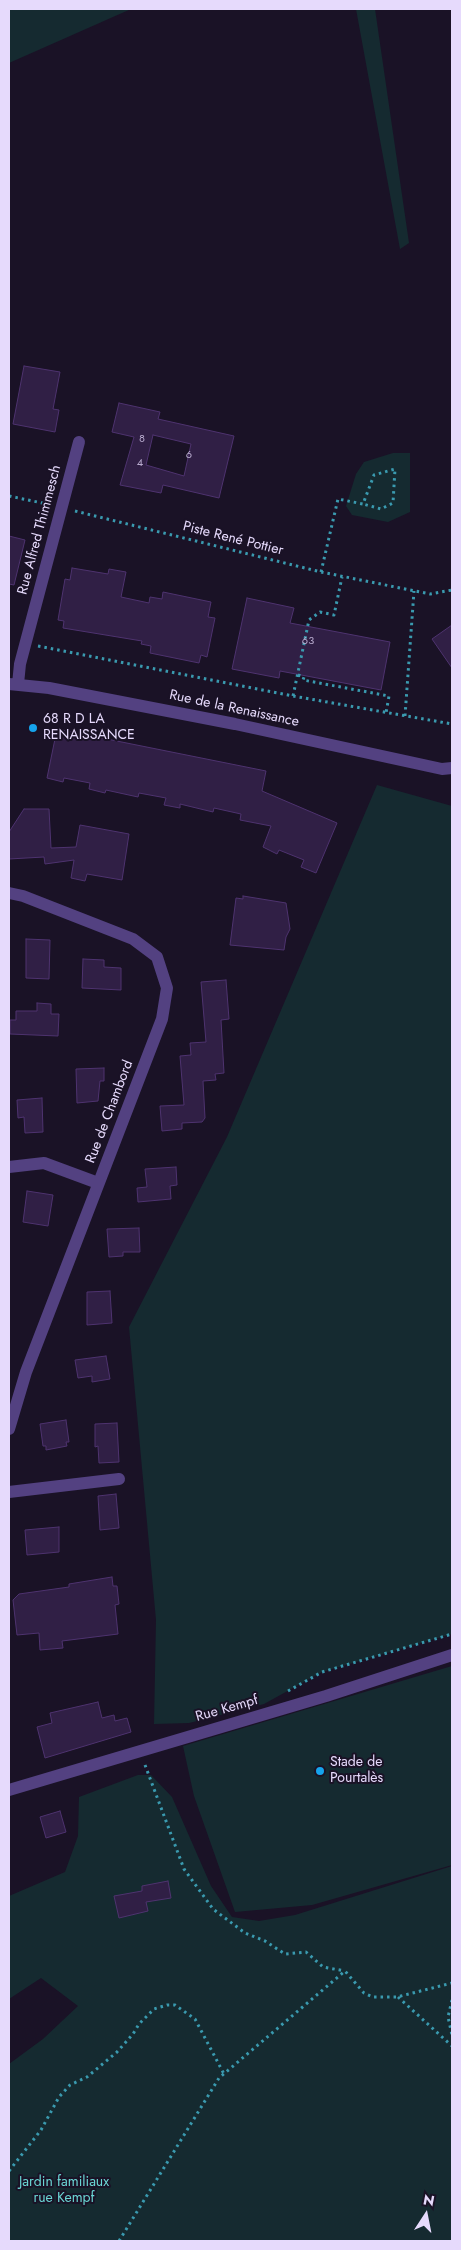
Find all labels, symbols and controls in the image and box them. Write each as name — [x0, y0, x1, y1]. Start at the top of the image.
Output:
house number: 8 — [139, 432, 145, 446]
house number: 6 — [186, 448, 192, 462]
house number: 4 — [137, 456, 143, 470]
street label: Rue Alfred Thimmesch — [15, 463, 65, 597]
street label: Piste René Pottier — [181, 518, 285, 560]
house number: 63 — [302, 634, 314, 648]
street label: Rue de la Renaissance — [168, 687, 300, 731]
place label: 68 R D LA RENAISSANCE — [43, 712, 135, 744]
marker: 68 R D LA RENAISSANCE — [27, 722, 39, 734]
street label: Rue de Chambord — [83, 1058, 137, 1166]
street label: Rue Kempf — [194, 1692, 260, 1726]
place label: Stade de Pourtalès — [330, 1755, 383, 1788]
marker: Stade de Pourtalès — [314, 1765, 326, 1777]
park label: Jardin familiaux rue Kempf — [19, 2175, 109, 2208]
text: N — [421, 2189, 436, 2211]
north arrow — [401, 2190, 451, 2240]

